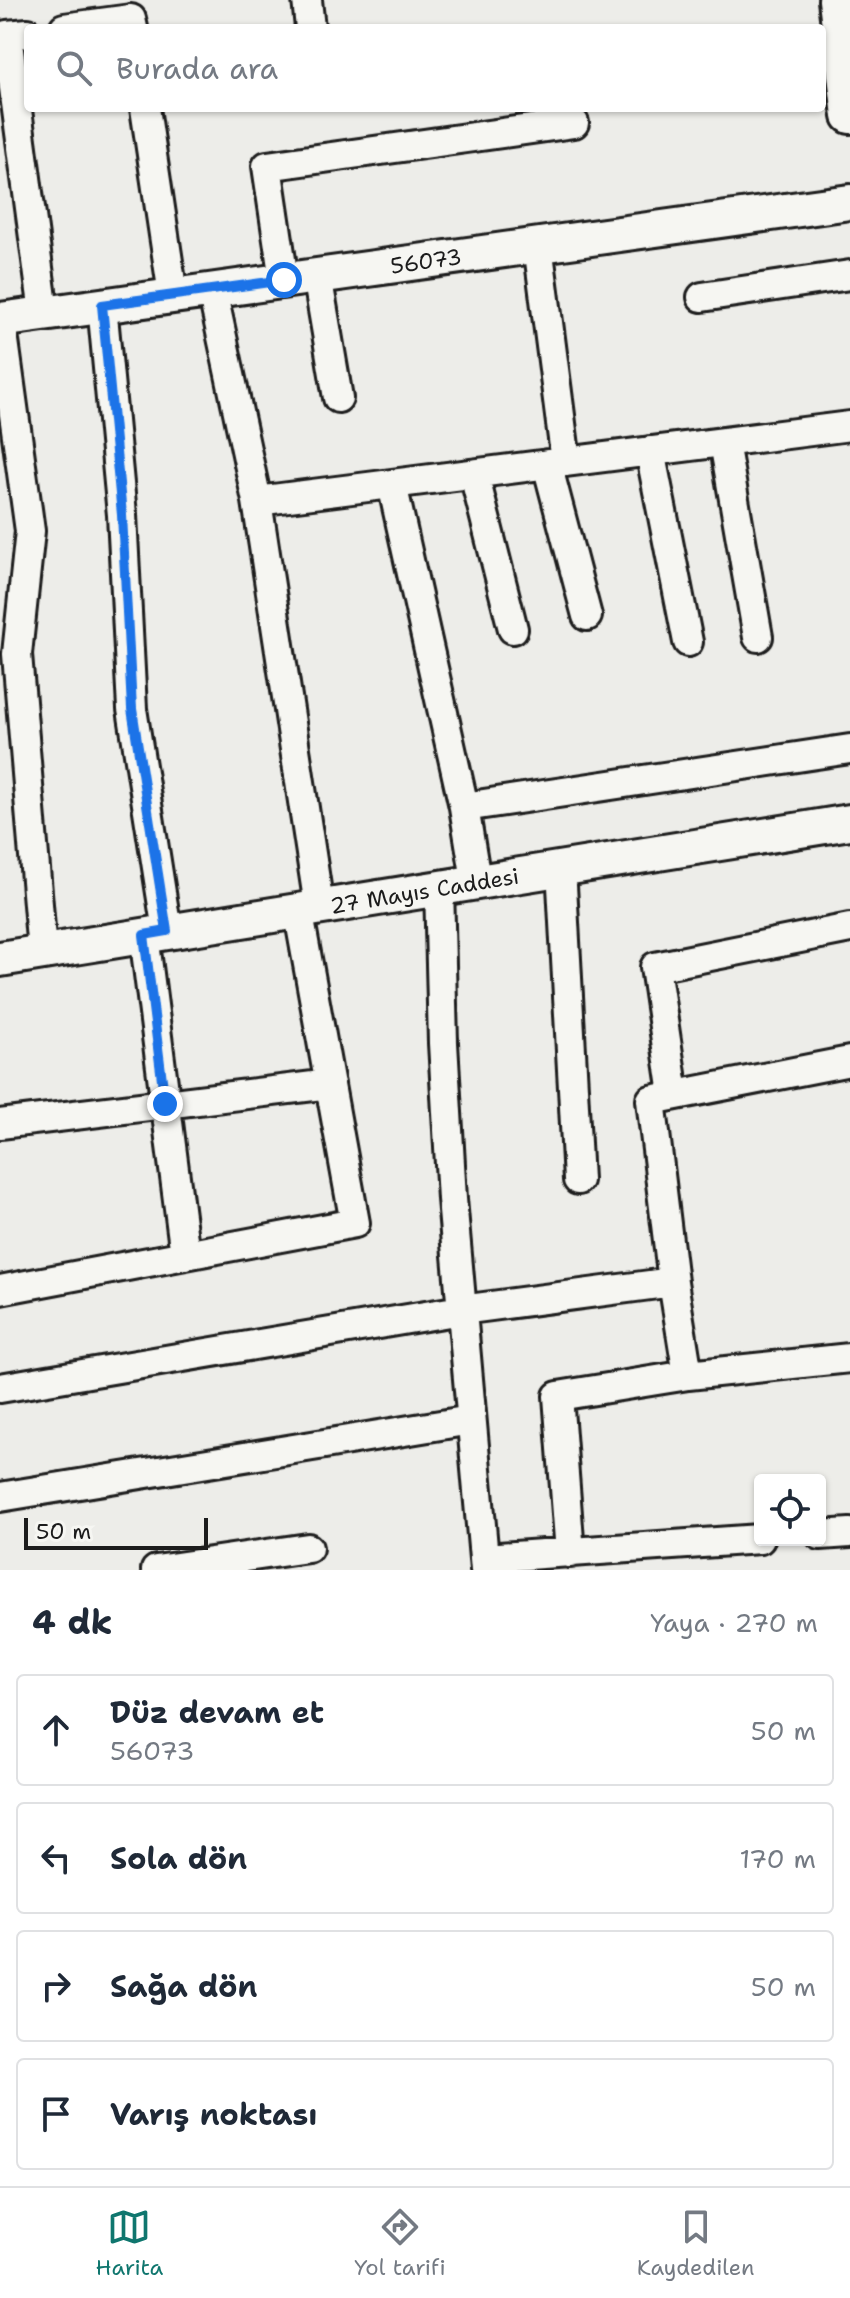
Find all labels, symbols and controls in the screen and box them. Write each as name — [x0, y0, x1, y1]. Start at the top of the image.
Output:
search box — [24, 24, 826, 112]
icon: search — [52, 46, 96, 90]
text: Burada ara — [116, 48, 278, 89]
street label: 56073 — [389, 242, 463, 281]
route start — [266, 262, 302, 298]
street label: 27 Mayıs Caddesi — [328, 862, 521, 921]
route end — [147, 1086, 183, 1122]
map controls — [754, 1474, 826, 1546]
button: locate — [754, 1474, 826, 1546]
scale bar — [24, 1514, 208, 1550]
text: 50 m — [36, 1517, 91, 1546]
text: 4 dk — [32, 1599, 113, 1645]
text: Yaya · 270 m — [650, 1605, 818, 1640]
text: Düz devam et — [110, 1692, 324, 1733]
icon: ahead — [34, 1708, 78, 1752]
text: 50 m — [751, 1713, 816, 1748]
text: 56073 — [110, 1733, 194, 1768]
icon: left — [34, 1836, 78, 1880]
text: Sola dön — [110, 1838, 247, 1879]
text: 170 m — [739, 1841, 816, 1876]
icon: right — [34, 1964, 78, 2008]
text: Sağa dön — [110, 1966, 257, 2007]
text: 50 m — [751, 1969, 816, 2004]
icon: arrive — [34, 2092, 78, 2136]
text: Varış noktası — [110, 2094, 317, 2135]
tab: Harita — [96, 2205, 163, 2282]
tab: Yol tarifi — [354, 2205, 446, 2282]
tab: Kaydedilen — [637, 2205, 754, 2282]

